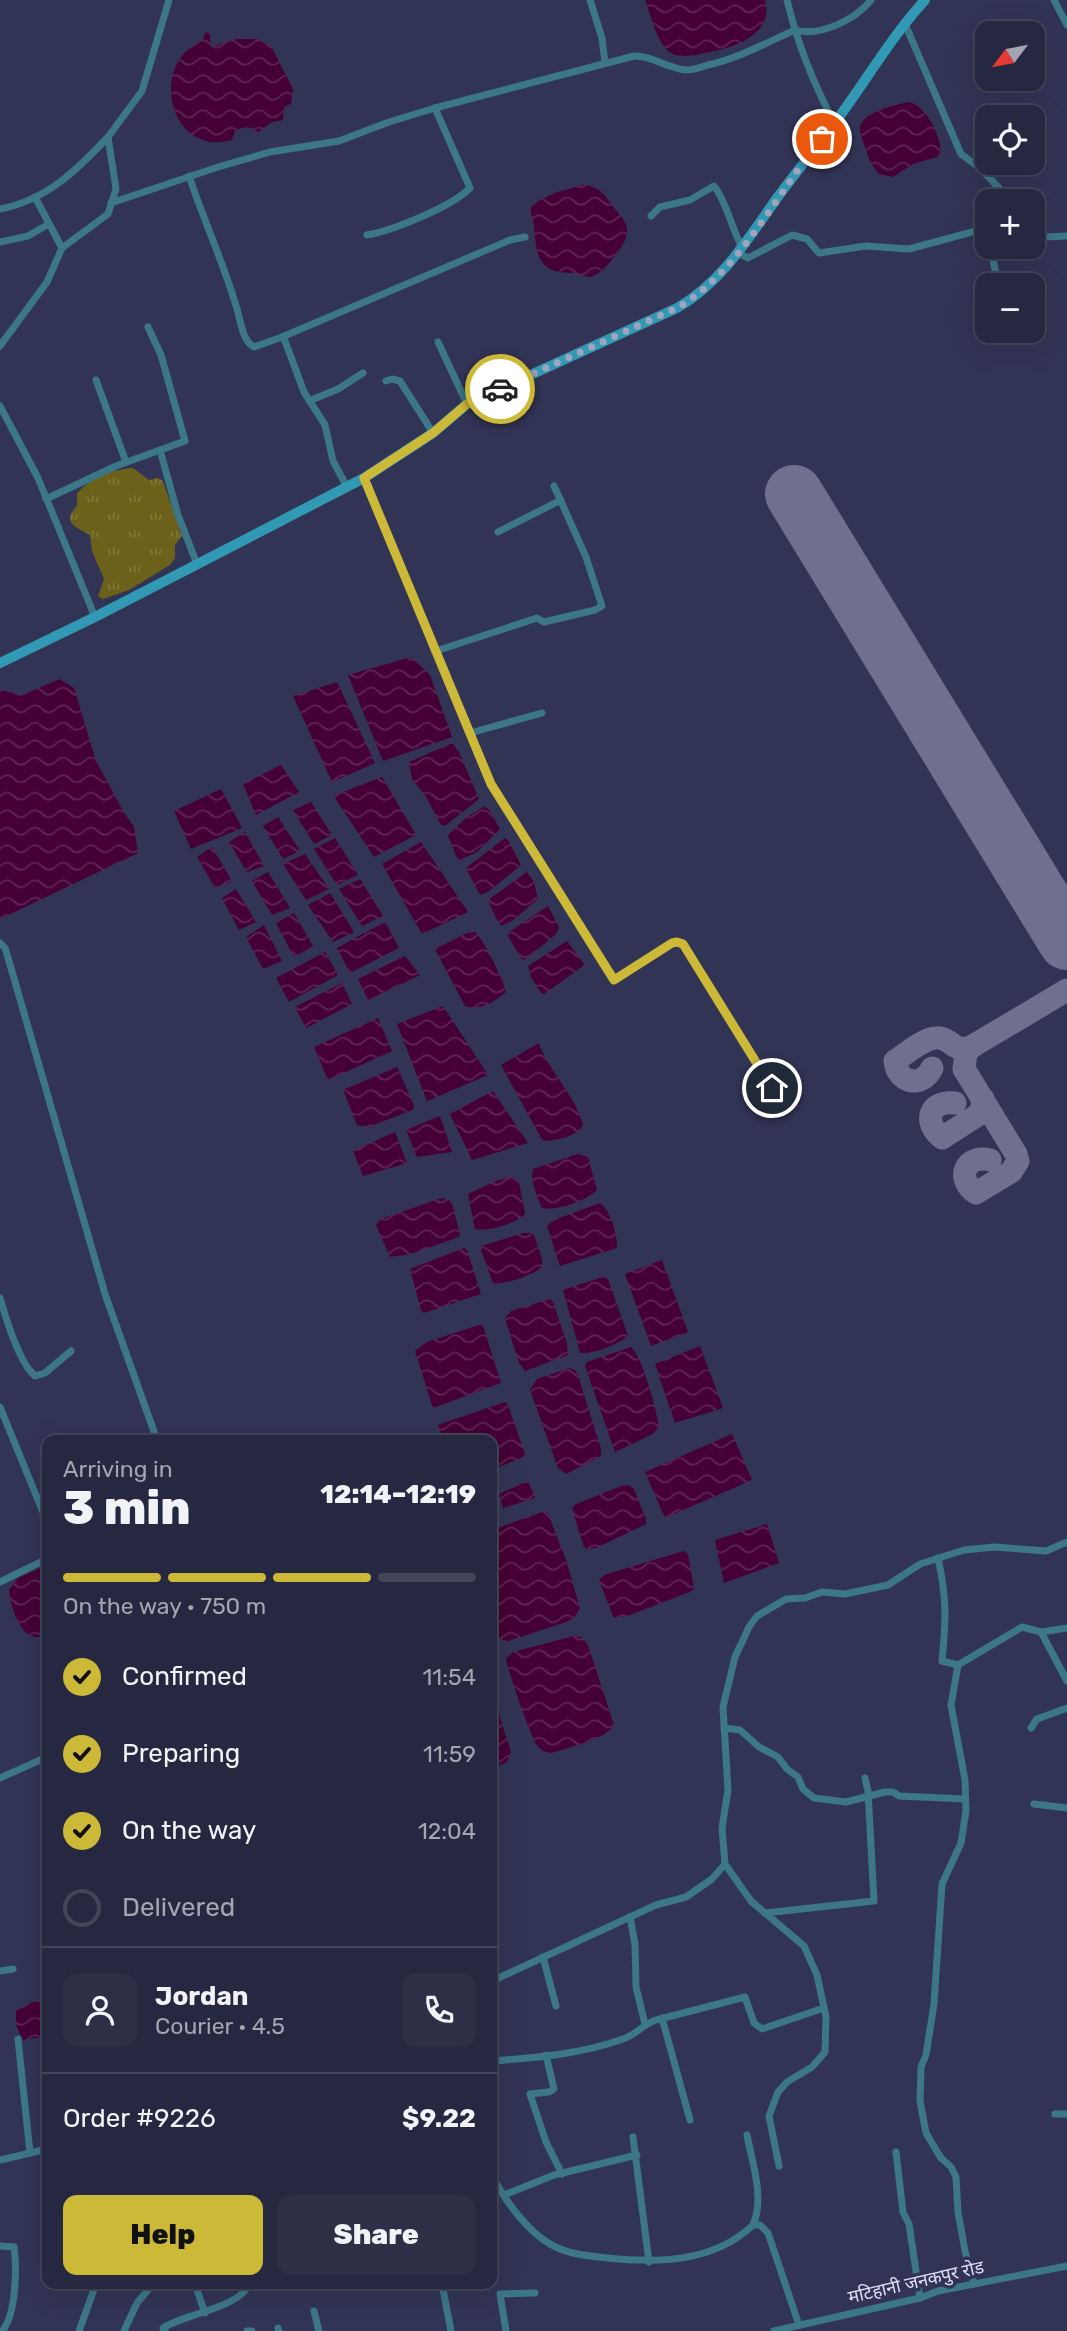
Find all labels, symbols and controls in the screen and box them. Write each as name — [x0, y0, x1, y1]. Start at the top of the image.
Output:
north arrow — [975, 21, 1045, 91]
map controls — [975, 21, 1045, 343]
button: locate — [975, 105, 1045, 175]
pin — [792, 109, 852, 169]
icon: bag — [803, 120, 841, 158]
button: + — [975, 189, 1045, 259]
button: − — [975, 273, 1045, 343]
courier — [465, 354, 535, 424]
icon: car — [481, 370, 519, 408]
pin — [742, 1058, 802, 1118]
icon: home — [753, 1069, 791, 1107]
text: Arriving in — [63, 1455, 173, 1483]
text: 12:14–12:19 — [320, 1479, 476, 1510]
text: 3 min — [63, 1481, 191, 1536]
text: On the way · 750 m — [63, 1592, 266, 1620]
icon: check — [63, 1658, 101, 1696]
text: Confirmed — [122, 1661, 247, 1692]
text: 11:54 — [422, 1663, 476, 1691]
icon: check — [63, 1735, 101, 1773]
text: Preparing — [122, 1738, 240, 1769]
text: 11:59 — [423, 1740, 476, 1768]
icon: check — [63, 1812, 101, 1850]
text: On the way — [122, 1815, 256, 1846]
text: 12:04 — [418, 1817, 476, 1845]
text: Delivered — [122, 1892, 235, 1923]
button: person — [63, 1973, 137, 2047]
button: phone — [402, 1973, 476, 2047]
text: Jordan — [155, 1981, 248, 2012]
text: Courier · 4.5 — [155, 2012, 285, 2040]
text: Order #9226 — [63, 2103, 216, 2134]
text: $9.22 — [402, 2103, 476, 2134]
button: Help — [63, 2195, 263, 2275]
button: Share — [277, 2195, 476, 2275]
street label: मटिहानी जनकपुर रोड — [846, 2256, 987, 2309]

